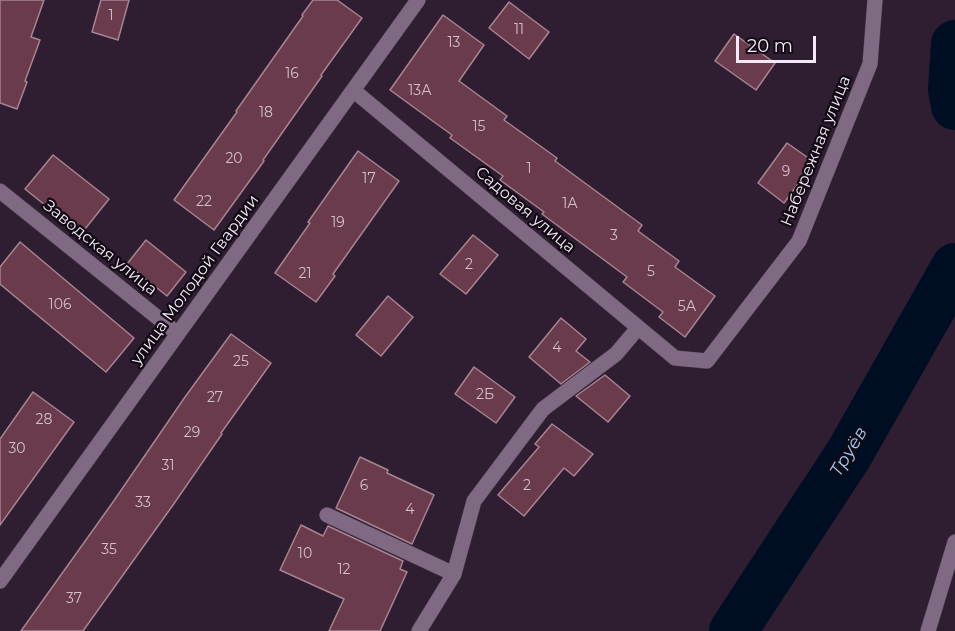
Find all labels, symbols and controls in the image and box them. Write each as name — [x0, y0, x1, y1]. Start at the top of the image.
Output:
house number: 1 — [108, 8, 114, 24]
house number: 11 — [514, 22, 524, 38]
scale bar — [739, 24, 818, 62]
house number: 13 — [448, 35, 460, 51]
text: 20 m — [747, 35, 793, 57]
house number: 16 — [285, 66, 299, 82]
street label: Набережная улица — [777, 73, 855, 229]
house number: 13А — [408, 83, 432, 99]
house number: 18 — [259, 105, 273, 121]
house number: 15 — [473, 119, 485, 135]
house number: 20 — [225, 151, 243, 167]
house number: 1 — [526, 161, 532, 177]
street label: Садовая улица — [471, 163, 579, 257]
house number: 9 — [782, 164, 790, 180]
house number: 17 — [362, 171, 376, 187]
street label: улица Молодой Гвардии — [127, 191, 263, 369]
house number: 22 — [196, 194, 212, 210]
street label: Заводская улица — [39, 196, 161, 300]
house number: 1А — [562, 196, 578, 212]
house number: 19 — [331, 215, 345, 231]
house number: 3 — [610, 228, 618, 244]
house number: 2 — [465, 257, 473, 273]
house number: 5 — [647, 264, 655, 280]
house number: 21 — [298, 266, 312, 282]
house number: 106 — [49, 297, 71, 313]
house number: 5А — [678, 299, 696, 315]
house number: 4 — [552, 340, 562, 356]
house number: 25 — [233, 354, 249, 370]
house number: 2Б — [476, 387, 494, 403]
house number: 27 — [207, 390, 223, 406]
house number: 28 — [36, 412, 52, 428]
water label: Труёв — [826, 423, 872, 481]
house number: 29 — [184, 425, 200, 441]
house number: 30 — [8, 441, 26, 457]
house number: 31 — [162, 458, 174, 474]
house number: 6 — [360, 478, 368, 494]
house number: 2 — [523, 478, 531, 494]
house number: 33 — [135, 495, 151, 511]
house number: 4 — [405, 502, 415, 518]
house number: 35 — [101, 542, 117, 558]
house number: 10 — [298, 546, 312, 562]
house number: 12 — [337, 562, 351, 578]
house number: 37 — [66, 591, 82, 607]

